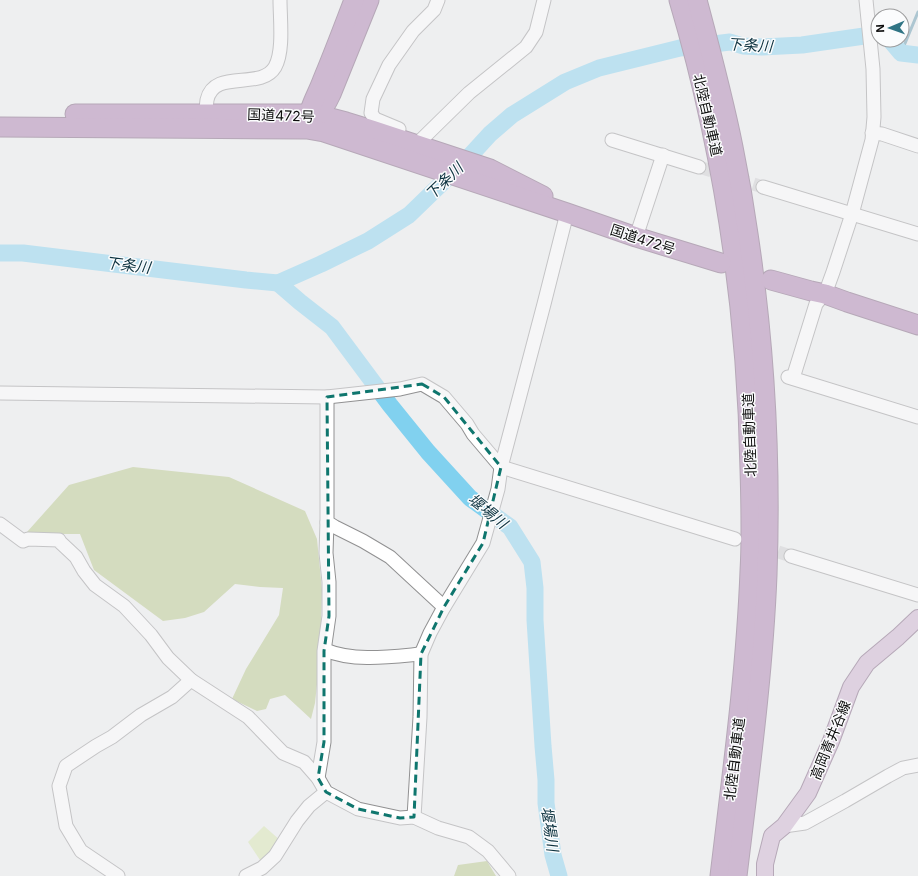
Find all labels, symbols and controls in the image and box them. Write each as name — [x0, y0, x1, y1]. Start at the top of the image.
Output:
north arrow — [870, 8, 910, 48]
text: N — [873, 24, 887, 33]
water label: 下条川 — [727, 34, 775, 56]
street label: 北陸自動車道 — [690, 72, 726, 158]
street label: 国道472号 — [247, 105, 315, 125]
water label: 下条川 — [421, 157, 468, 203]
street label: 国道472号 — [608, 220, 678, 258]
water label: 下条川 — [105, 253, 153, 277]
street label: 北陸自動車道 — [739, 393, 759, 477]
water label: 堰場川 — [465, 489, 513, 534]
street label: 高岡青井谷線 — [806, 698, 854, 782]
street label: 北陸自動車道 — [720, 716, 748, 802]
water label: 堰場川 — [537, 805, 563, 855]

